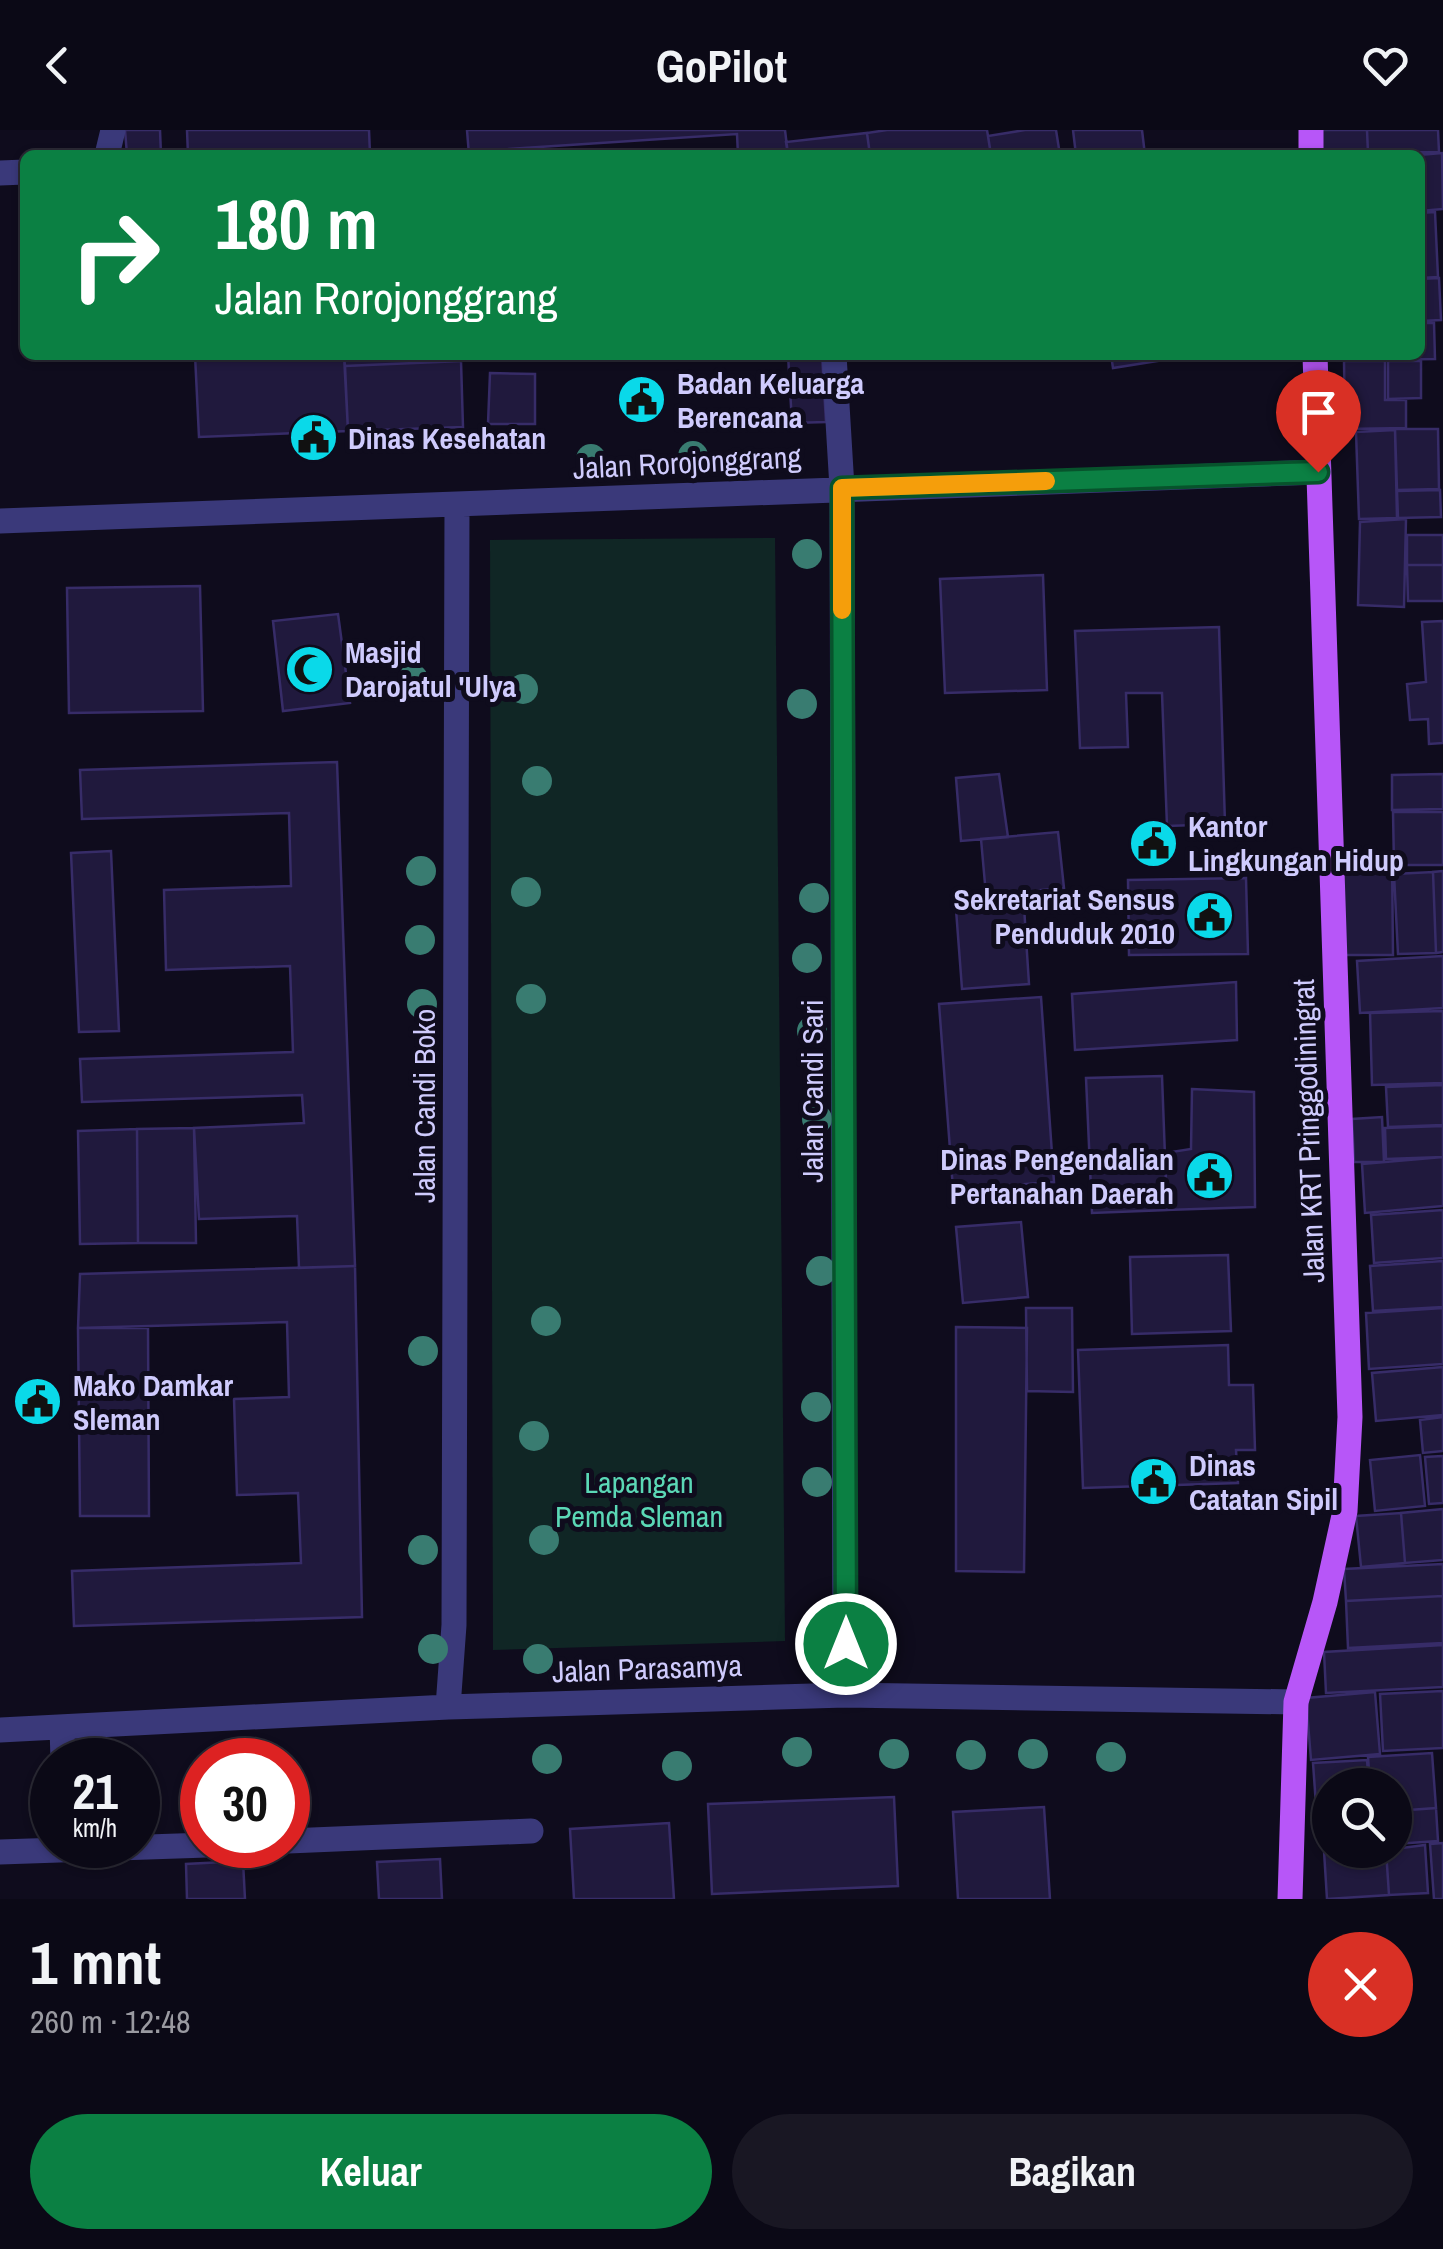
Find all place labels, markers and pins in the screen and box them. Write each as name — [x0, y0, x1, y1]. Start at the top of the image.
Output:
place label: Badan Keluarga Berencana — [677, 363, 865, 437]
pin — [1276, 370, 1361, 473]
public building icon: Badan Keluarga Berencana — [616, 374, 668, 426]
public building icon: Dinas Kesehatan — [287, 412, 339, 464]
place label: Dinas Kesehatan — [348, 418, 546, 458]
place label: Masjid Darojatul 'Ulya — [345, 632, 517, 706]
mosque icon: Masjid Darojatul 'Ulya — [284, 643, 336, 695]
place label: Kantor Lingkungan Hidup — [1188, 806, 1404, 880]
public building icon: Kantor Lingkungan Hidup — [1127, 817, 1179, 869]
place label: Sekretariat Sensus Penduduk 2010 — [953, 879, 1175, 953]
public building icon: Sekretariat Sensus Penduduk 2010 — [1184, 890, 1236, 942]
place label: Dinas Pengendalian Pertanahan Daerah — [940, 1139, 1174, 1213]
public building icon: Dinas Pengendalian Pertanahan Daerah — [1183, 1150, 1235, 1202]
place label: Mako Damkar Sleman — [73, 1365, 233, 1439]
public building icon: Mako Damkar Sleman — [12, 1376, 64, 1428]
place label: Dinas Catatan Sipil — [1189, 1445, 1338, 1519]
public building icon: Dinas Catatan Sipil — [1128, 1456, 1180, 1508]

